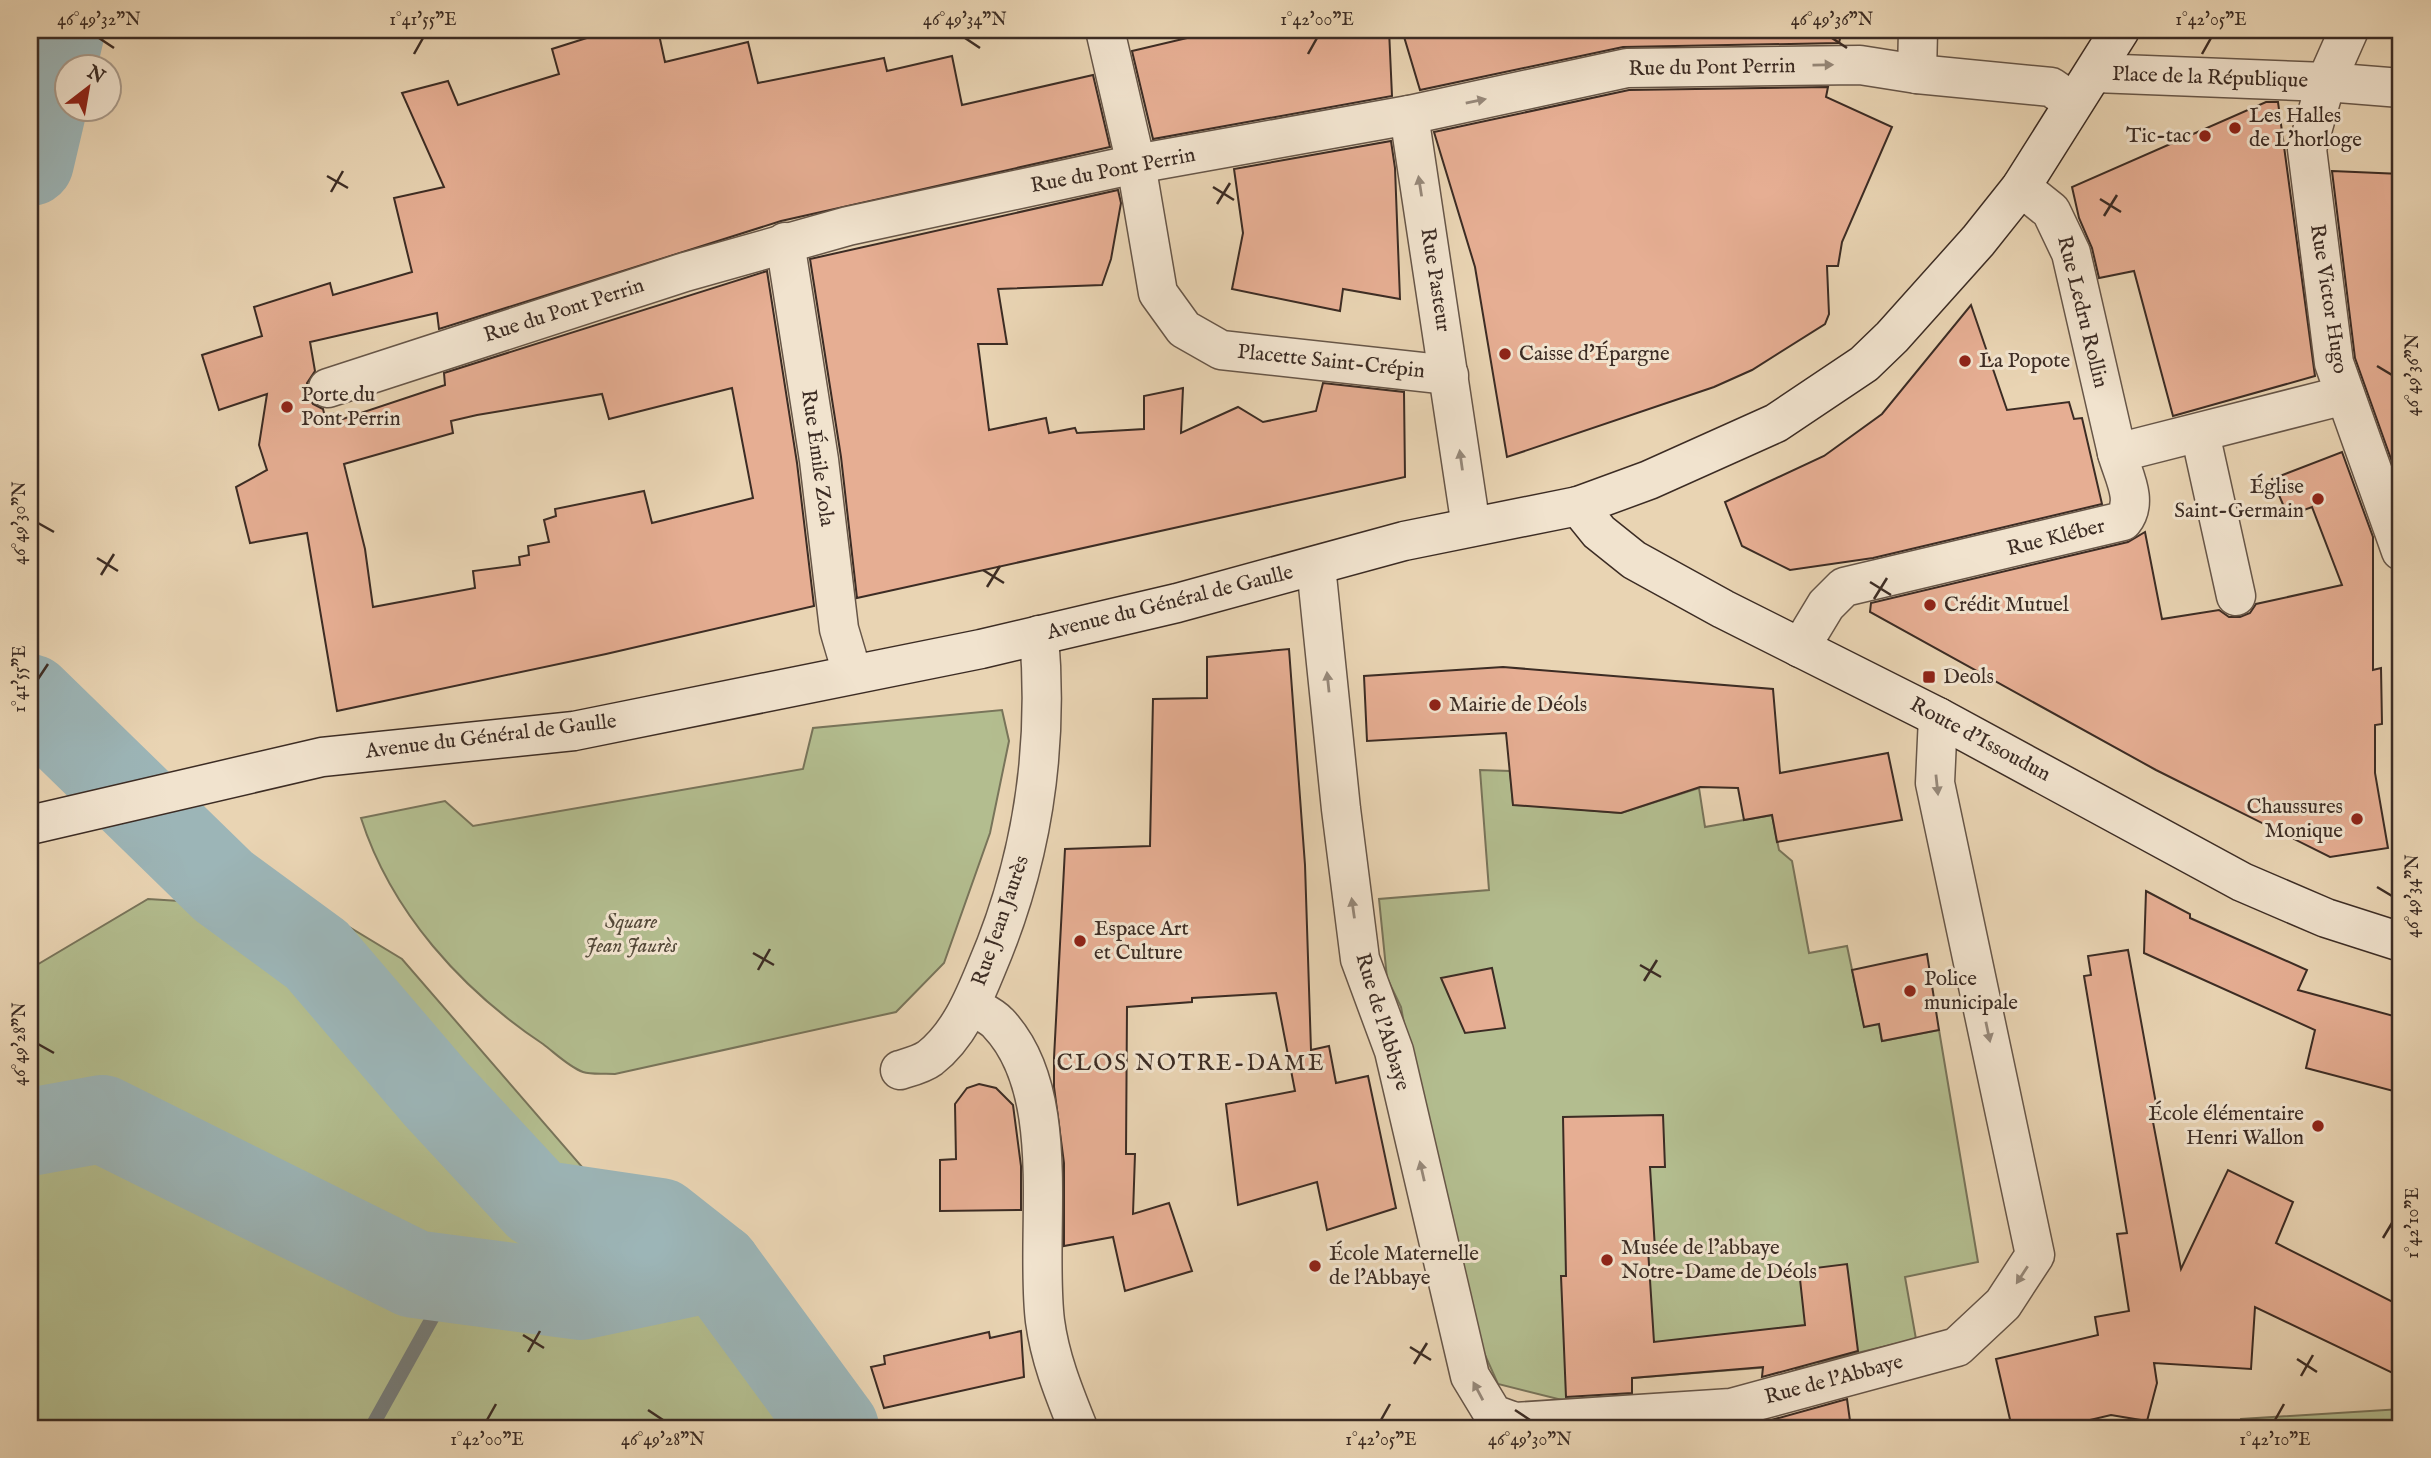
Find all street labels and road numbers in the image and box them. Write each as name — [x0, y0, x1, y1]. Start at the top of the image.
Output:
street label: Rue du Pont Perrin — [1628, 53, 1796, 83]
street label: Place de la République — [2112, 61, 2309, 95]
street label: Rue du Pont Perrin — [1028, 142, 1198, 200]
street label: Rue Victor Hugo — [2303, 222, 2353, 376]
street label: Rue Pasteur — [1413, 226, 1457, 334]
street label: Rue Ledru Rollin — [2050, 233, 2114, 391]
street label: Rue du Pont Perrin — [480, 272, 648, 350]
street label: Placette Saint-Crépin — [1236, 339, 1426, 385]
street label: Rue Émile Zola — [794, 388, 841, 529]
street label: Rue Kléber — [2004, 513, 2108, 563]
street label: Avenue du Général de Gaulle — [1043, 559, 1296, 647]
street label: Route d'Issoudun — [1905, 692, 2055, 788]
street label: Avenue du Général de Gaulle — [363, 708, 618, 766]
street label: Rue Jean Jaurès — [966, 852, 1036, 990]
street label: Rue de l'Abbaye — [1348, 950, 1416, 1094]
street label: Rue de l'Abbaye — [1762, 1348, 1907, 1411]

